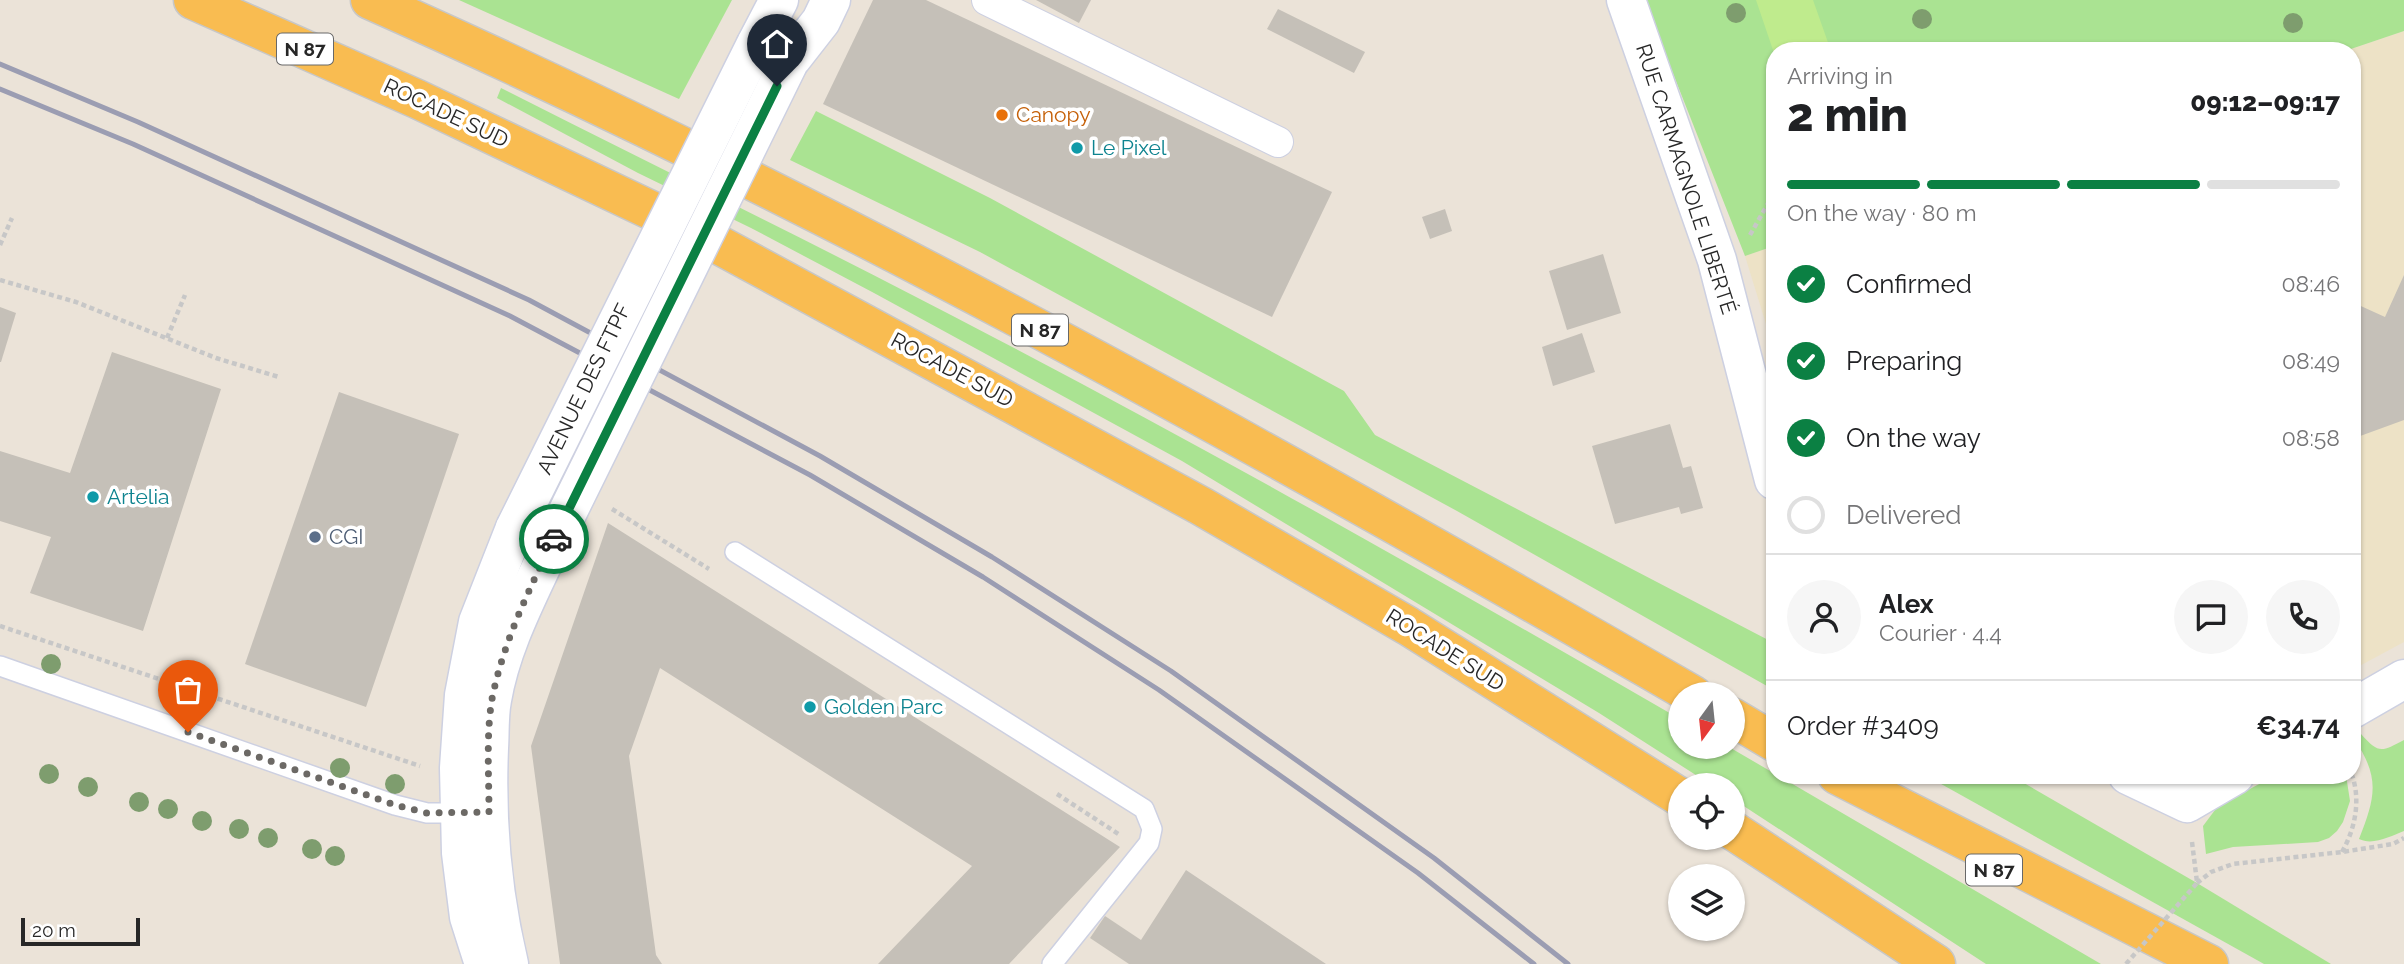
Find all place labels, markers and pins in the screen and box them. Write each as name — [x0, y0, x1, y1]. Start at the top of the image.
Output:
pin — [747, 14, 807, 86]
place label: Canopy — [1016, 102, 1091, 127]
marker: Canopy — [994, 107, 1010, 123]
place label: Le Pixel — [1091, 135, 1167, 160]
marker: Le Pixel — [1069, 140, 1085, 156]
place label: Artelia — [107, 484, 169, 509]
marker: Artelia — [85, 489, 101, 505]
place label: CGI — [329, 524, 364, 549]
marker: CGI — [307, 529, 323, 545]
pin — [158, 660, 218, 732]
place label: Golden Parc — [824, 694, 943, 719]
marker: Golden Parc — [802, 699, 818, 715]

